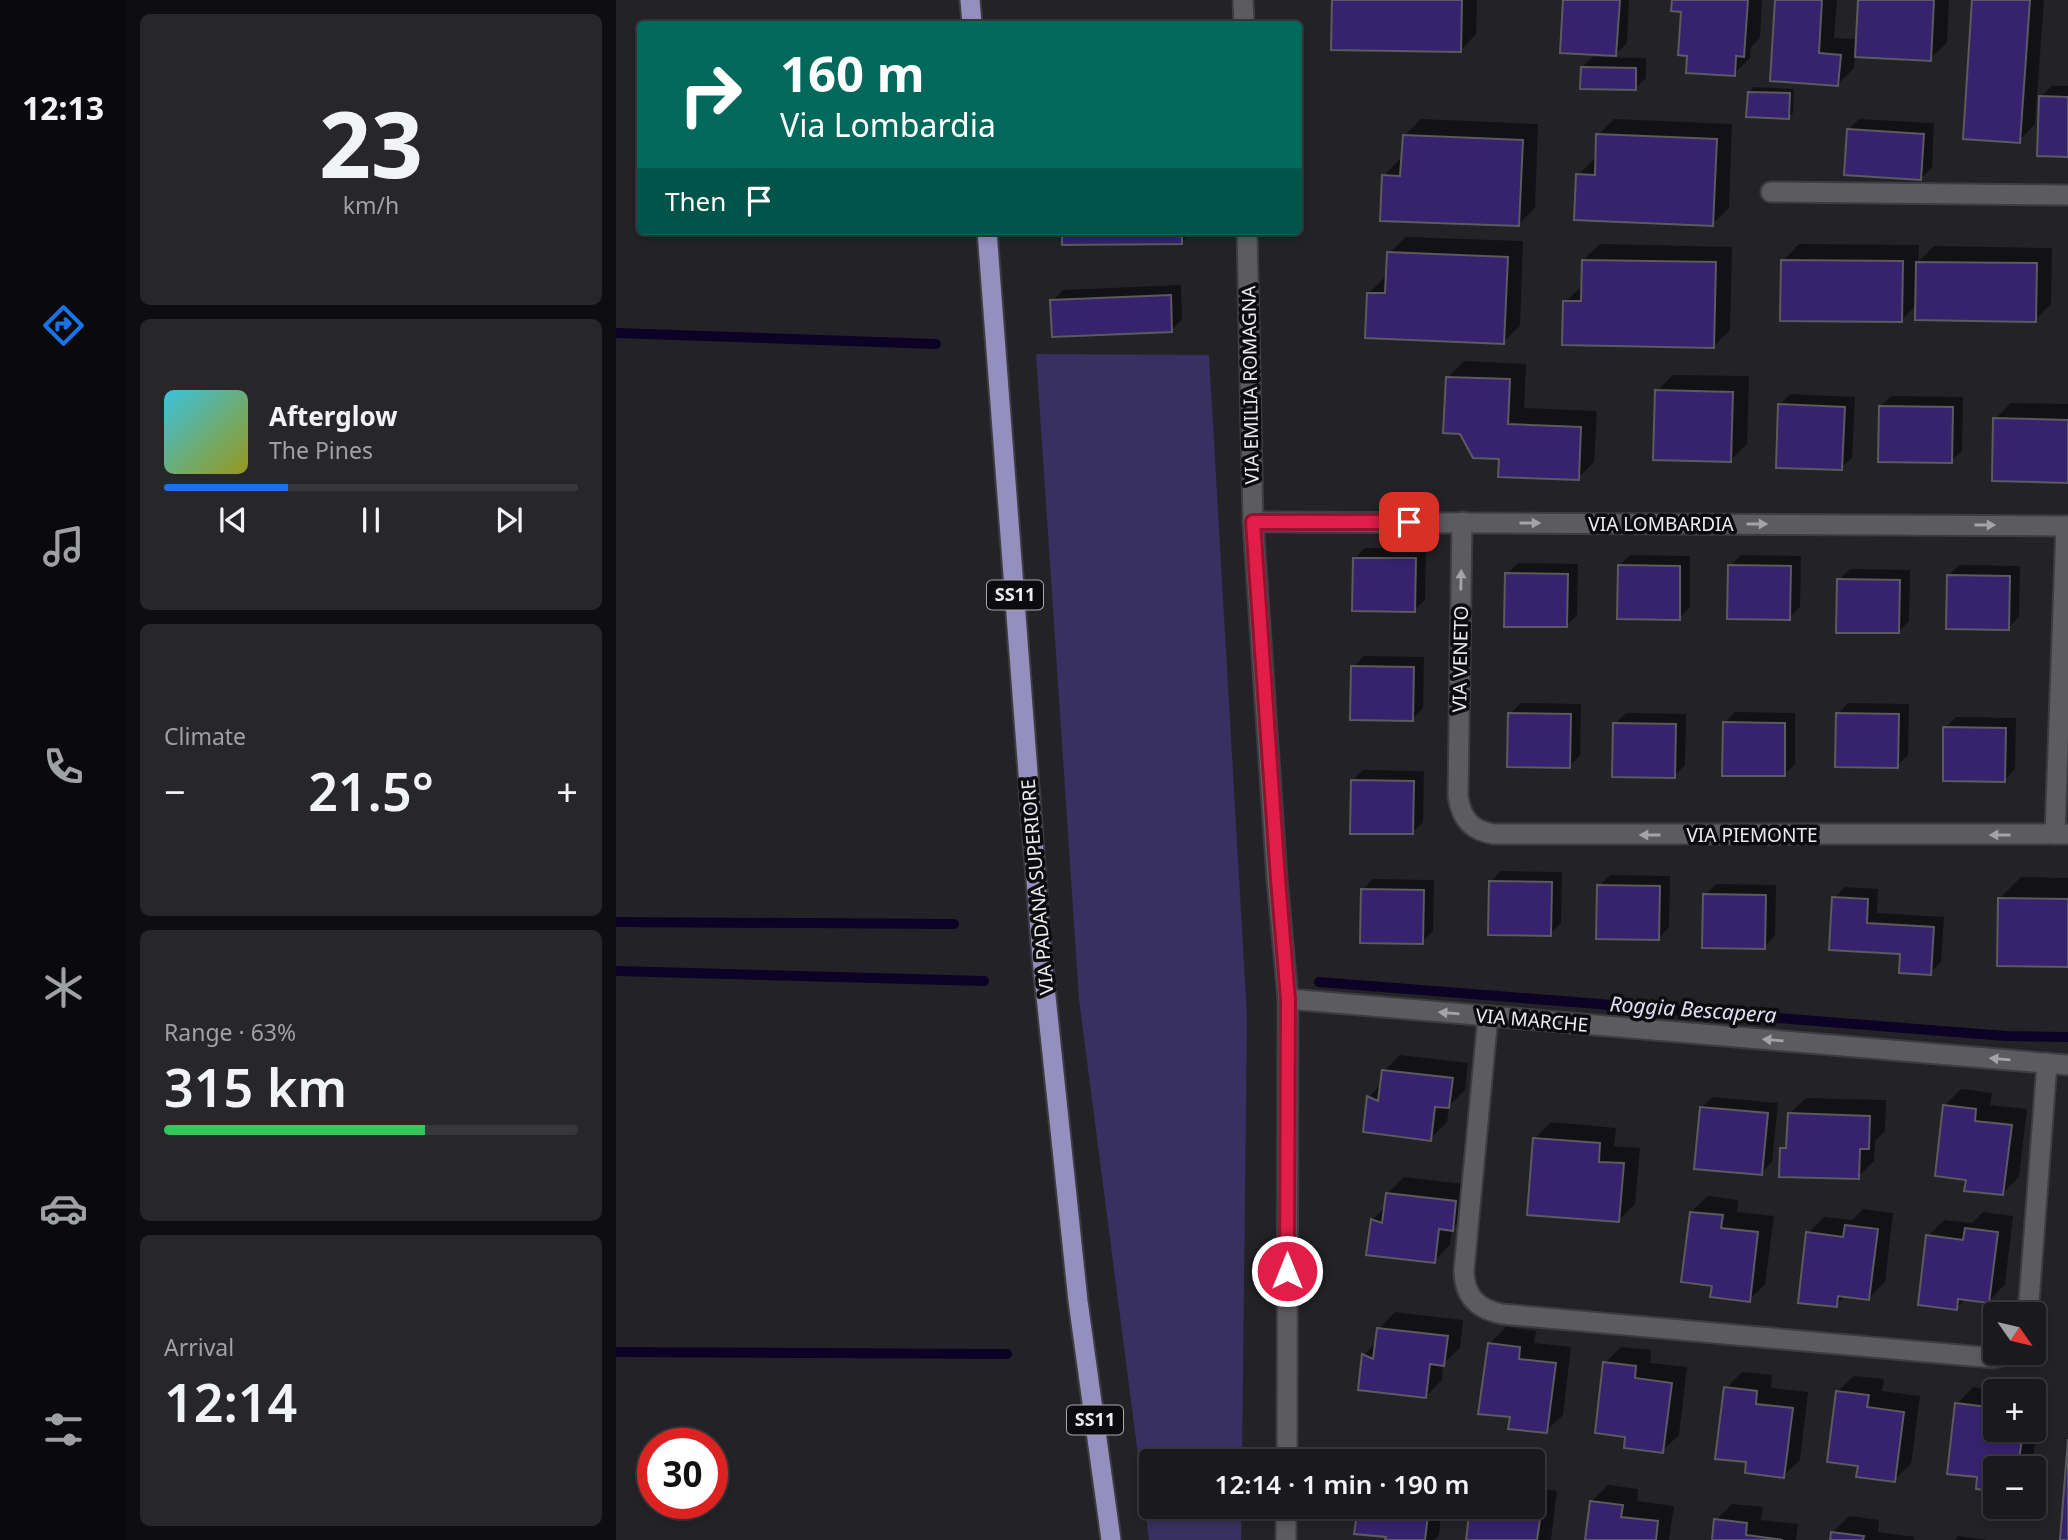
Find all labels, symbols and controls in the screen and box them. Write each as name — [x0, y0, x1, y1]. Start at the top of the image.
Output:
text: 160 m — [780, 40, 925, 106]
icon: right — [665, 49, 756, 140]
text: 23 — [319, 81, 423, 205]
text: 12:13 — [22, 86, 104, 129]
text: Via Lombardia — [780, 103, 996, 146]
icon: arrive — [740, 182, 778, 220]
text: Then — [665, 183, 726, 219]
text: km/h — [343, 189, 399, 221]
street label: VIA EMILIA ROMAGNA — [1235, 285, 1265, 485]
icon: directions — [39, 301, 88, 350]
text: Afterglow — [269, 398, 397, 434]
text: The Pines — [269, 434, 373, 466]
pin — [1379, 492, 1439, 552]
icon: previous — [214, 501, 252, 539]
icon: pause — [352, 501, 390, 539]
icon: next — [490, 501, 528, 539]
icon: arrive — [1390, 503, 1428, 541]
street label: VIA LOMBARDIA — [1588, 511, 1735, 537]
one-way arrow — [1519, 517, 1541, 529]
one-way arrow — [1747, 518, 1769, 530]
one-way arrow — [1974, 520, 1996, 531]
icon: music — [39, 522, 88, 571]
one-way arrow — [1455, 569, 1467, 591]
road number: SS11 — [987, 580, 1043, 610]
street label: VIA VENETO — [1446, 605, 1474, 713]
text: Climate — [164, 720, 246, 752]
icon: phone — [39, 742, 88, 791]
text: 21.5° — [308, 755, 434, 826]
text: − — [164, 765, 186, 817]
text: + — [556, 765, 578, 817]
street label: VIA PADANA SUPERIORE — [1015, 778, 1059, 996]
street label: VIA PIEMONTE — [1686, 822, 1818, 848]
one-way arrow — [1639, 829, 1661, 841]
one-way arrow — [1989, 829, 2011, 841]
icon: climate — [39, 963, 88, 1012]
water label: Roggia Bescapera — [1609, 989, 1777, 1029]
street label: VIA MARCHE — [1475, 1002, 1589, 1038]
one-way arrow — [1438, 1007, 1460, 1018]
text: Range · 63% — [164, 1016, 296, 1048]
one-way arrow — [1762, 1034, 1784, 1045]
text: 315 km — [164, 1051, 347, 1122]
one-way arrow — [1989, 1053, 2011, 1064]
icon: car — [39, 1184, 88, 1233]
position arrow — [1250, 1234, 1324, 1308]
north arrow — [1983, 1302, 2046, 1365]
map controls — [1983, 1302, 2046, 1519]
text: Arrival — [164, 1331, 234, 1363]
text: 12:14 — [164, 1366, 297, 1437]
button: + — [1983, 1379, 2046, 1442]
icon: filters — [39, 1405, 88, 1454]
road number: SS11 — [1067, 1406, 1123, 1434]
speed limit sign: 30 — [637, 1428, 728, 1519]
button: − — [1983, 1456, 2046, 1519]
text: 12:14 · 1 min · 190 m — [1215, 1466, 1469, 1502]

